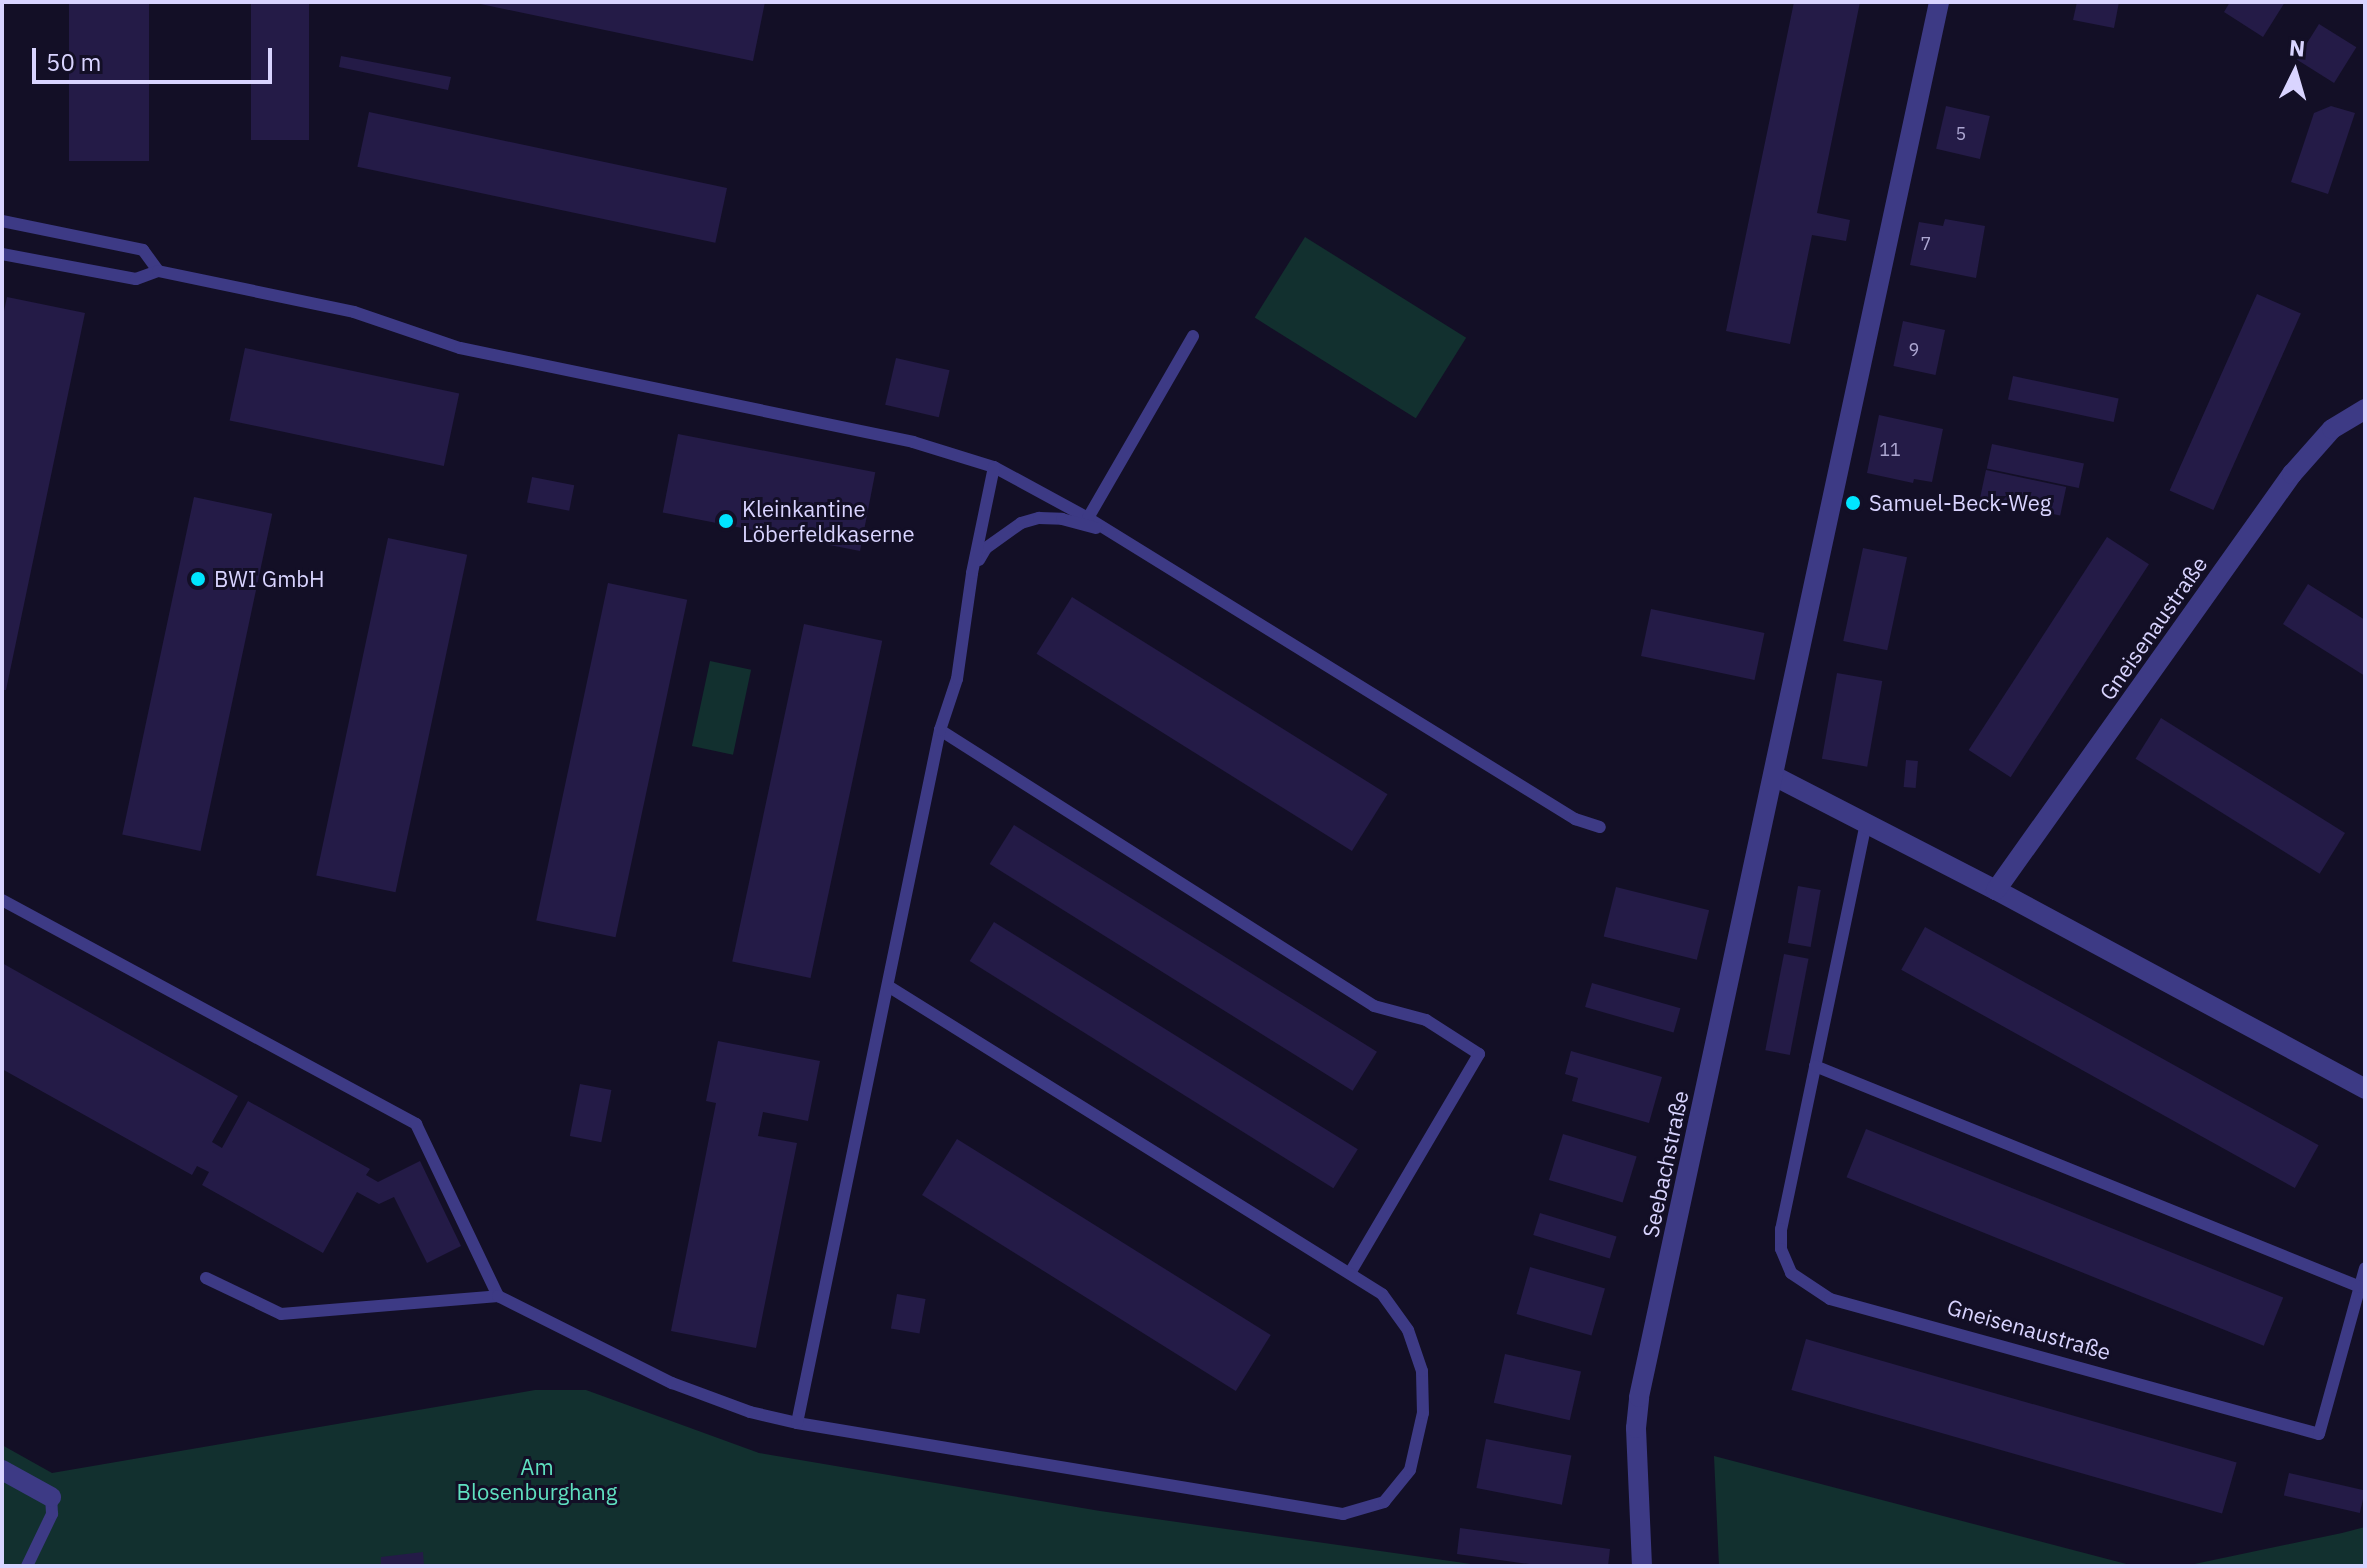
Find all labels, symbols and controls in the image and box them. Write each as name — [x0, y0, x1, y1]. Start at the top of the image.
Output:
scale bar — [36, 32, 276, 82]
north arrow — [2255, 32, 2335, 112]
text: N — [2288, 32, 2306, 63]
text: 50 m — [46, 46, 101, 78]
house number: 5 — [1956, 123, 1966, 145]
house number: 7 — [1921, 233, 1931, 255]
house number: 9 — [1909, 339, 1919, 361]
house number: 11 — [1879, 439, 1901, 461]
place label: Samuel-Beck-Weg — [1869, 490, 2051, 516]
marker: Samuel-Beck-Weg — [1844, 494, 1862, 512]
place label: Kleinkantine Löberfeldkaserne — [742, 495, 915, 546]
marker: Kleinkantine Löberfeldkaserne — [717, 512, 735, 530]
street label: Gneisenaustraße — [2094, 551, 2212, 705]
place label: BWI GmbH — [214, 566, 325, 592]
marker: BWI GmbH — [189, 570, 207, 588]
street label: Seebachstraße — [1637, 1088, 1693, 1240]
street label: Gneisenaustraße — [1944, 1293, 2114, 1365]
park label: Am Blosenburghang — [457, 1453, 617, 1504]

